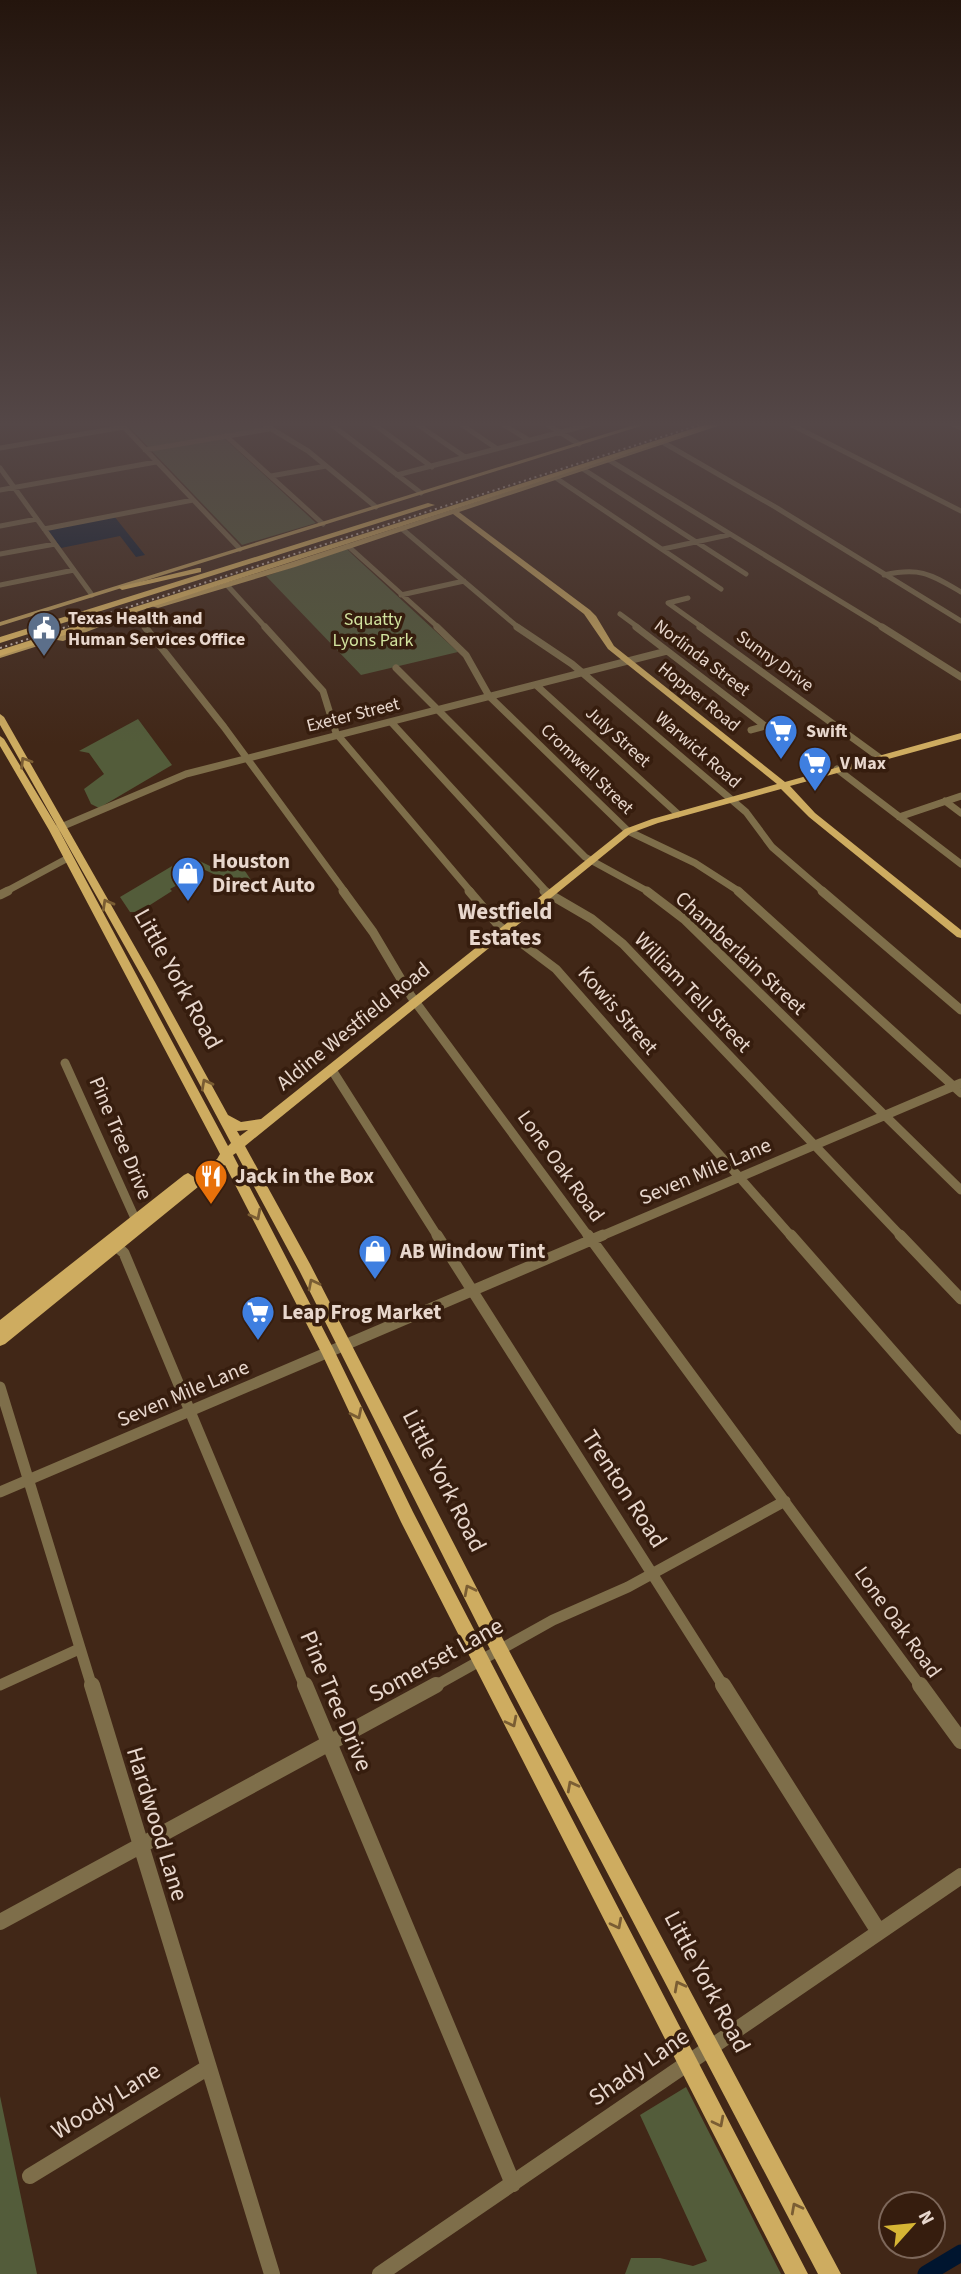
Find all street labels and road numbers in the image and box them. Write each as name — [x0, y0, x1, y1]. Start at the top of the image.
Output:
street label: Norlinda Street — [649, 614, 755, 702]
street label: Sunny Drive — [731, 624, 819, 698]
street label: Hopper Road — [653, 656, 745, 738]
street label: Exeter Street — [304, 691, 402, 739]
street label: July Street — [580, 701, 656, 773]
street label: Warwick Road — [650, 706, 746, 794]
street label: Cromwell Street — [535, 718, 639, 820]
street label: Chamberlain Street — [669, 884, 813, 1022]
street label: Little York Road — [125, 902, 231, 1056]
street label: William Tell Street — [627, 925, 759, 1059]
street label: Aldine Westfield Road — [270, 955, 436, 1097]
street label: Kowis Street — [571, 959, 665, 1061]
street label: Pine Tree Drive — [82, 1072, 160, 1204]
street label: Lone Oak Road — [510, 1104, 612, 1228]
street label: Seven Mile Lane — [634, 1130, 776, 1212]
street label: Seven Mile Lane — [112, 1352, 254, 1434]
street label: Little York Road — [393, 1404, 495, 1558]
street label: Trenton Road — [573, 1423, 675, 1555]
street label: Lone Oak Road — [847, 1560, 949, 1684]
street label: Somerset Lane — [362, 1609, 510, 1711]
street label: Pine Tree Drive — [291, 1625, 381, 1777]
street label: Hardwood Lane — [117, 1743, 197, 1905]
street label: Little York Road — [655, 1905, 759, 2059]
street label: Shady Lane — [581, 2019, 697, 2115]
street label: Woody Lane — [45, 2054, 167, 2148]

